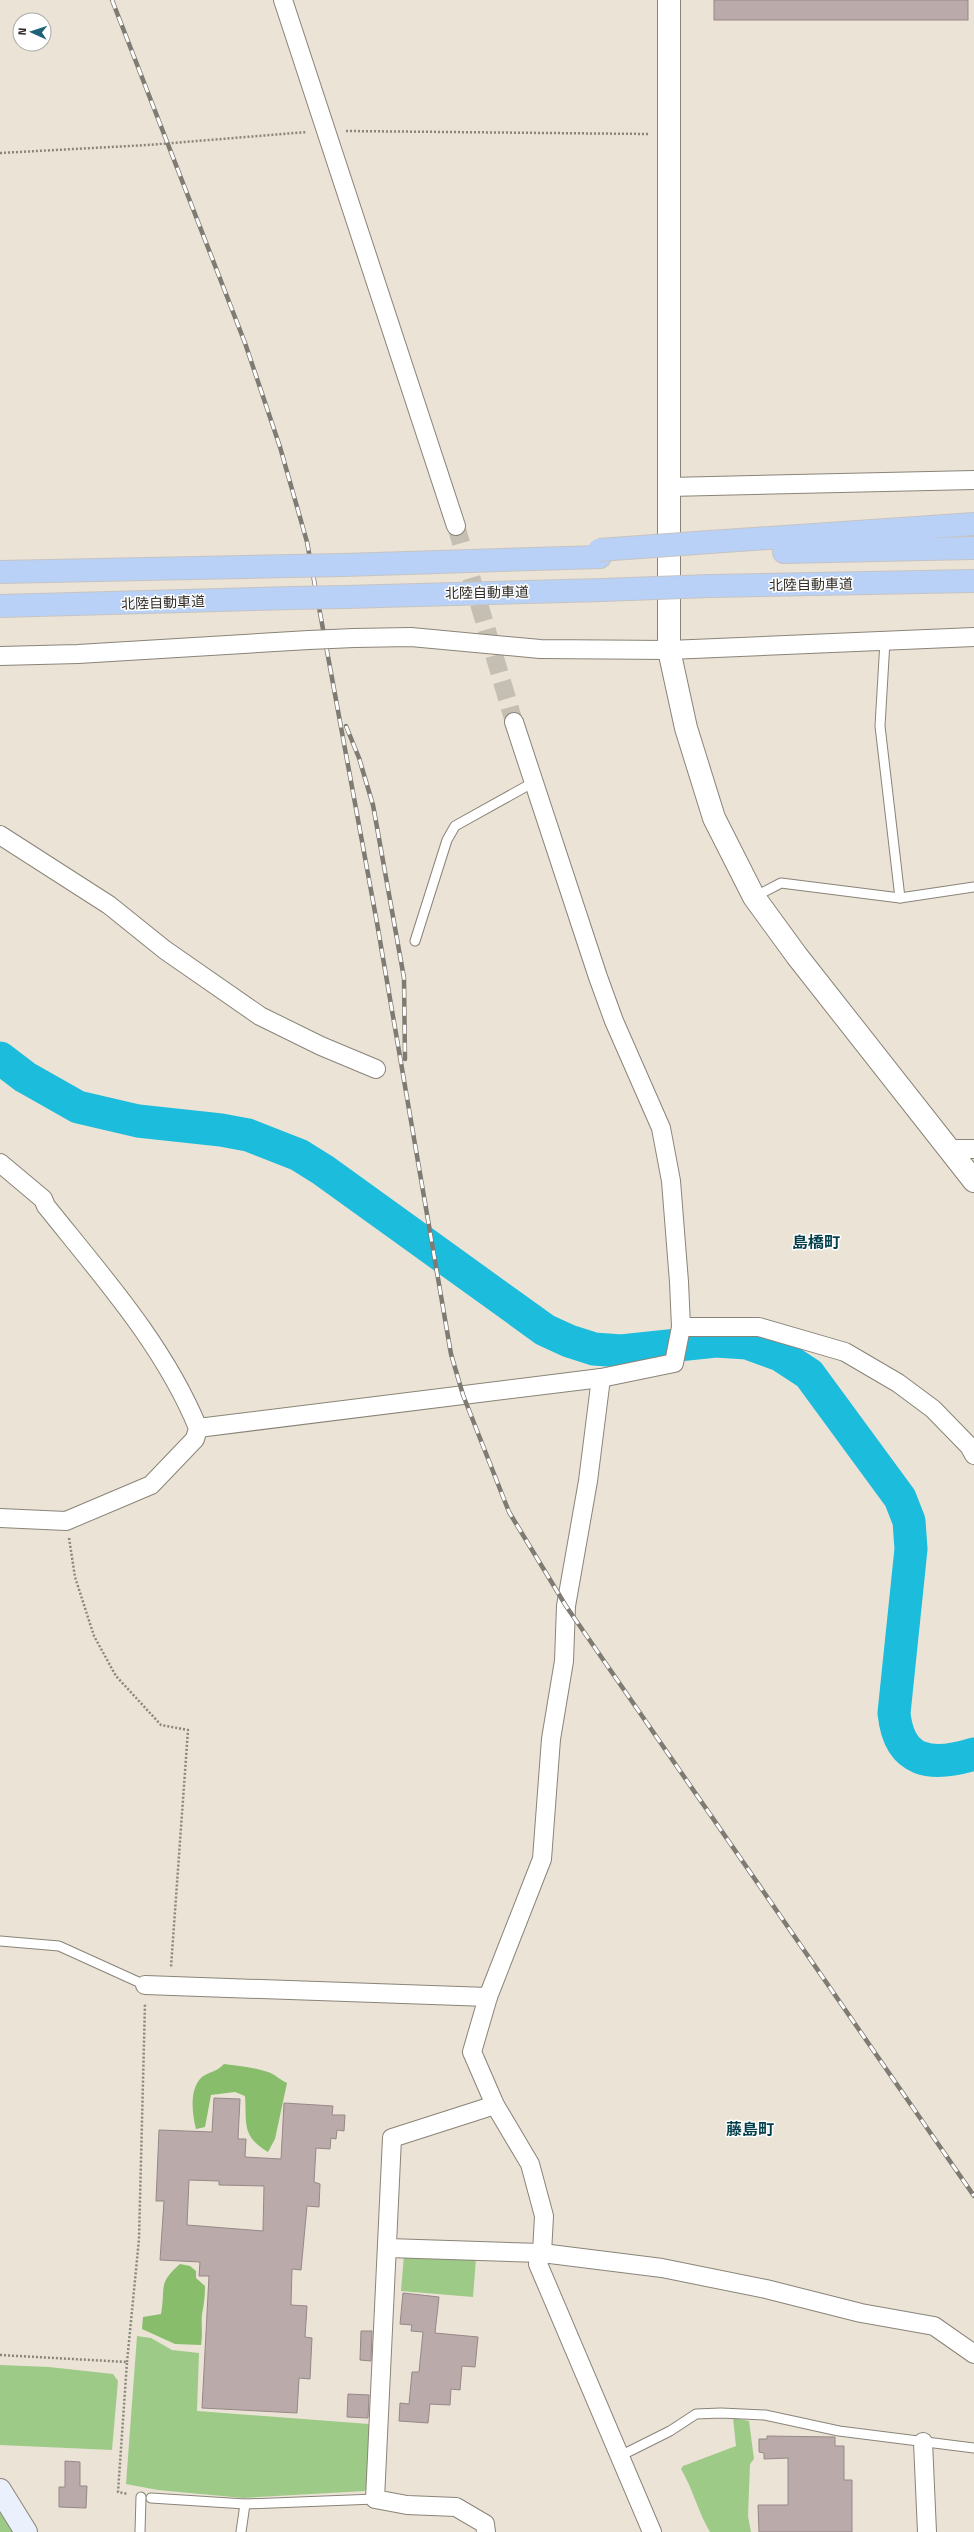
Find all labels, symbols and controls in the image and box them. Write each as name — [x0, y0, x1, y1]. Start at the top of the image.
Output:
north arrow — [12, 12, 52, 52]
text: N — [14, 27, 30, 36]
street label: 北陸自動車道 — [769, 573, 853, 595]
street label: 北陸自動車道 — [445, 581, 529, 603]
street label: 北陸自動車道 — [121, 590, 205, 614]
district label: 島橋町 — [792, 1230, 840, 1254]
district label: 藤島町 — [726, 2117, 774, 2141]

